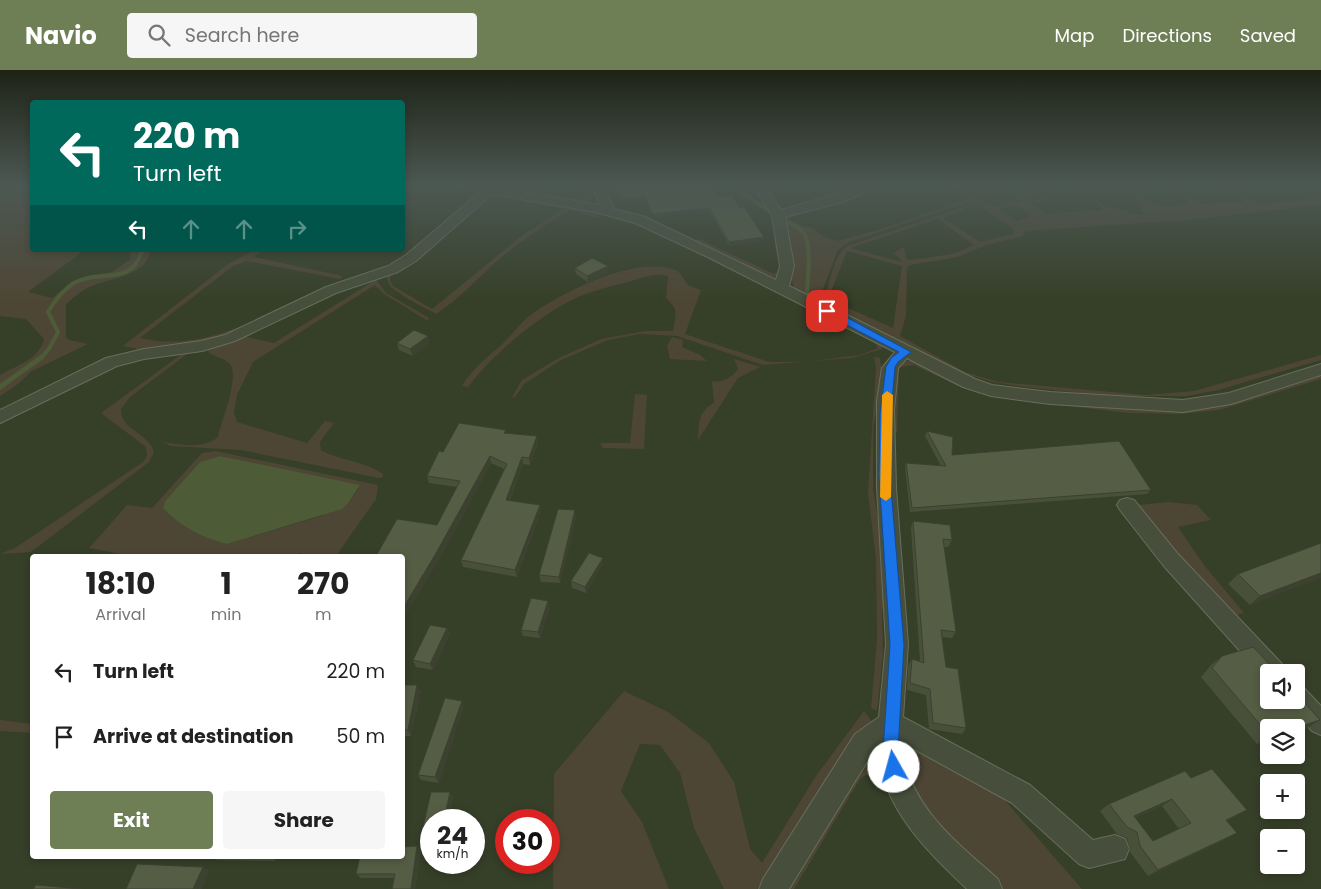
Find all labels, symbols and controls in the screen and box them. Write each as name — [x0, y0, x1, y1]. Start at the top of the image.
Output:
search box — [127, 13, 477, 58]
text: Navio — [25, 19, 97, 52]
icon: search — [145, 21, 173, 49]
text: Search here — [185, 22, 299, 49]
text: Map — [1055, 23, 1094, 48]
text: Directions — [1122, 23, 1212, 48]
text: Saved — [1240, 23, 1296, 48]
text: 220 m — [133, 111, 240, 160]
icon: left — [50, 120, 115, 185]
text: Turn left — [133, 158, 221, 189]
icon: left — [124, 215, 152, 243]
icon: ahead — [177, 215, 205, 243]
icon: ahead — [230, 215, 258, 243]
icon: right — [283, 215, 311, 243]
pin — [806, 290, 848, 332]
icon: arrive — [813, 297, 841, 325]
text: 18:10 — [85, 562, 155, 605]
text: 1 — [221, 562, 232, 605]
text: 270 — [297, 562, 350, 605]
text: Arrival — [95, 603, 146, 626]
text: min — [211, 603, 242, 626]
text: m — [315, 603, 331, 626]
icon: left — [50, 658, 78, 686]
text: Turn left — [93, 658, 174, 685]
text: 220 m — [327, 658, 385, 685]
map controls — [1260, 664, 1305, 874]
button: sound — [1260, 664, 1305, 709]
button: layers — [1260, 719, 1305, 764]
icon: arrive — [50, 723, 78, 751]
text: Arrive at destination — [93, 723, 294, 750]
text: 50 m — [336, 723, 385, 750]
position arrow — [867, 740, 919, 792]
button: + — [1260, 774, 1305, 819]
button: Exit — [50, 791, 213, 849]
button: Share — [223, 791, 385, 849]
speed limit sign: 30 — [495, 809, 560, 874]
text: 24 — [437, 818, 468, 853]
button: − — [1260, 829, 1305, 874]
text: km/h — [437, 845, 468, 862]

